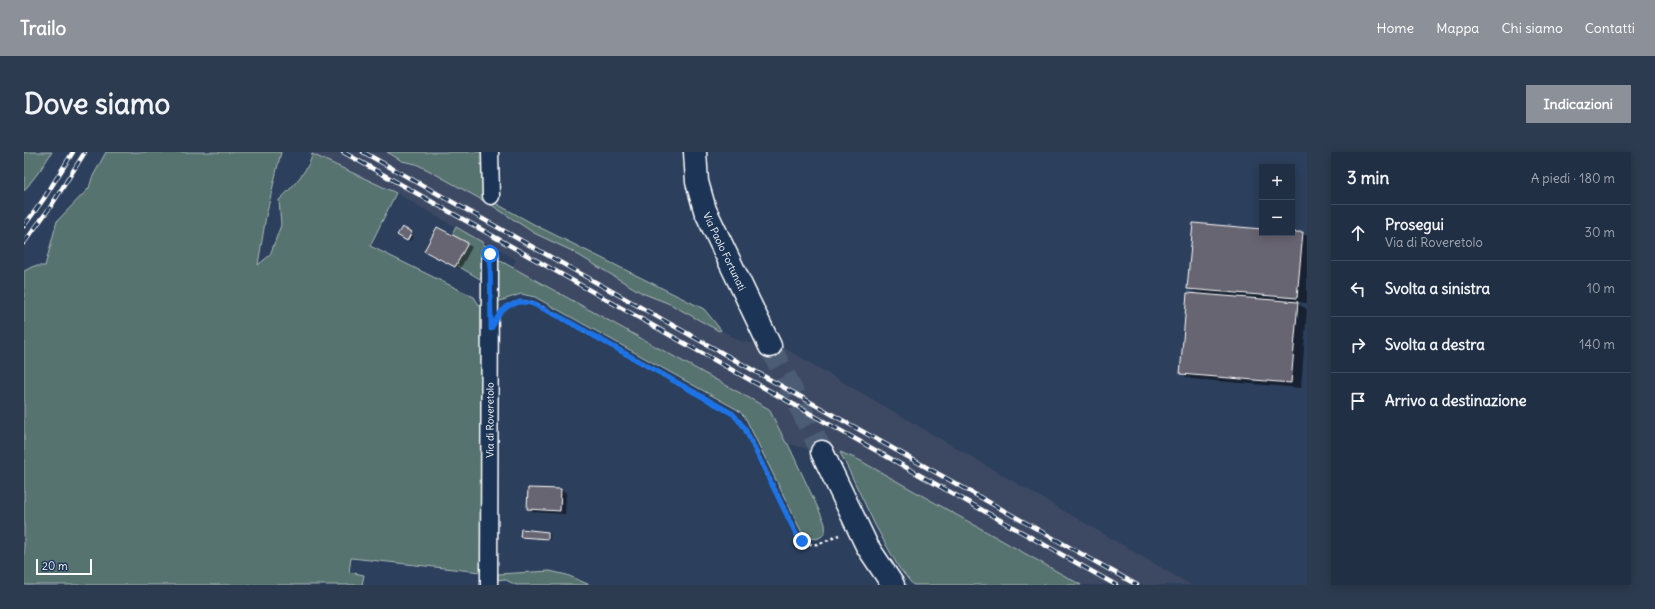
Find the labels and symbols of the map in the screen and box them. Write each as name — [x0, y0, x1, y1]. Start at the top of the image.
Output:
street label: Via Paolo Fortunati — [701, 210, 749, 293]
route start — [481, 245, 499, 263]
street label: Via di Roveretolo — [483, 382, 496, 458]
route end — [793, 532, 811, 550]
scale bar — [36, 557, 92, 576]

